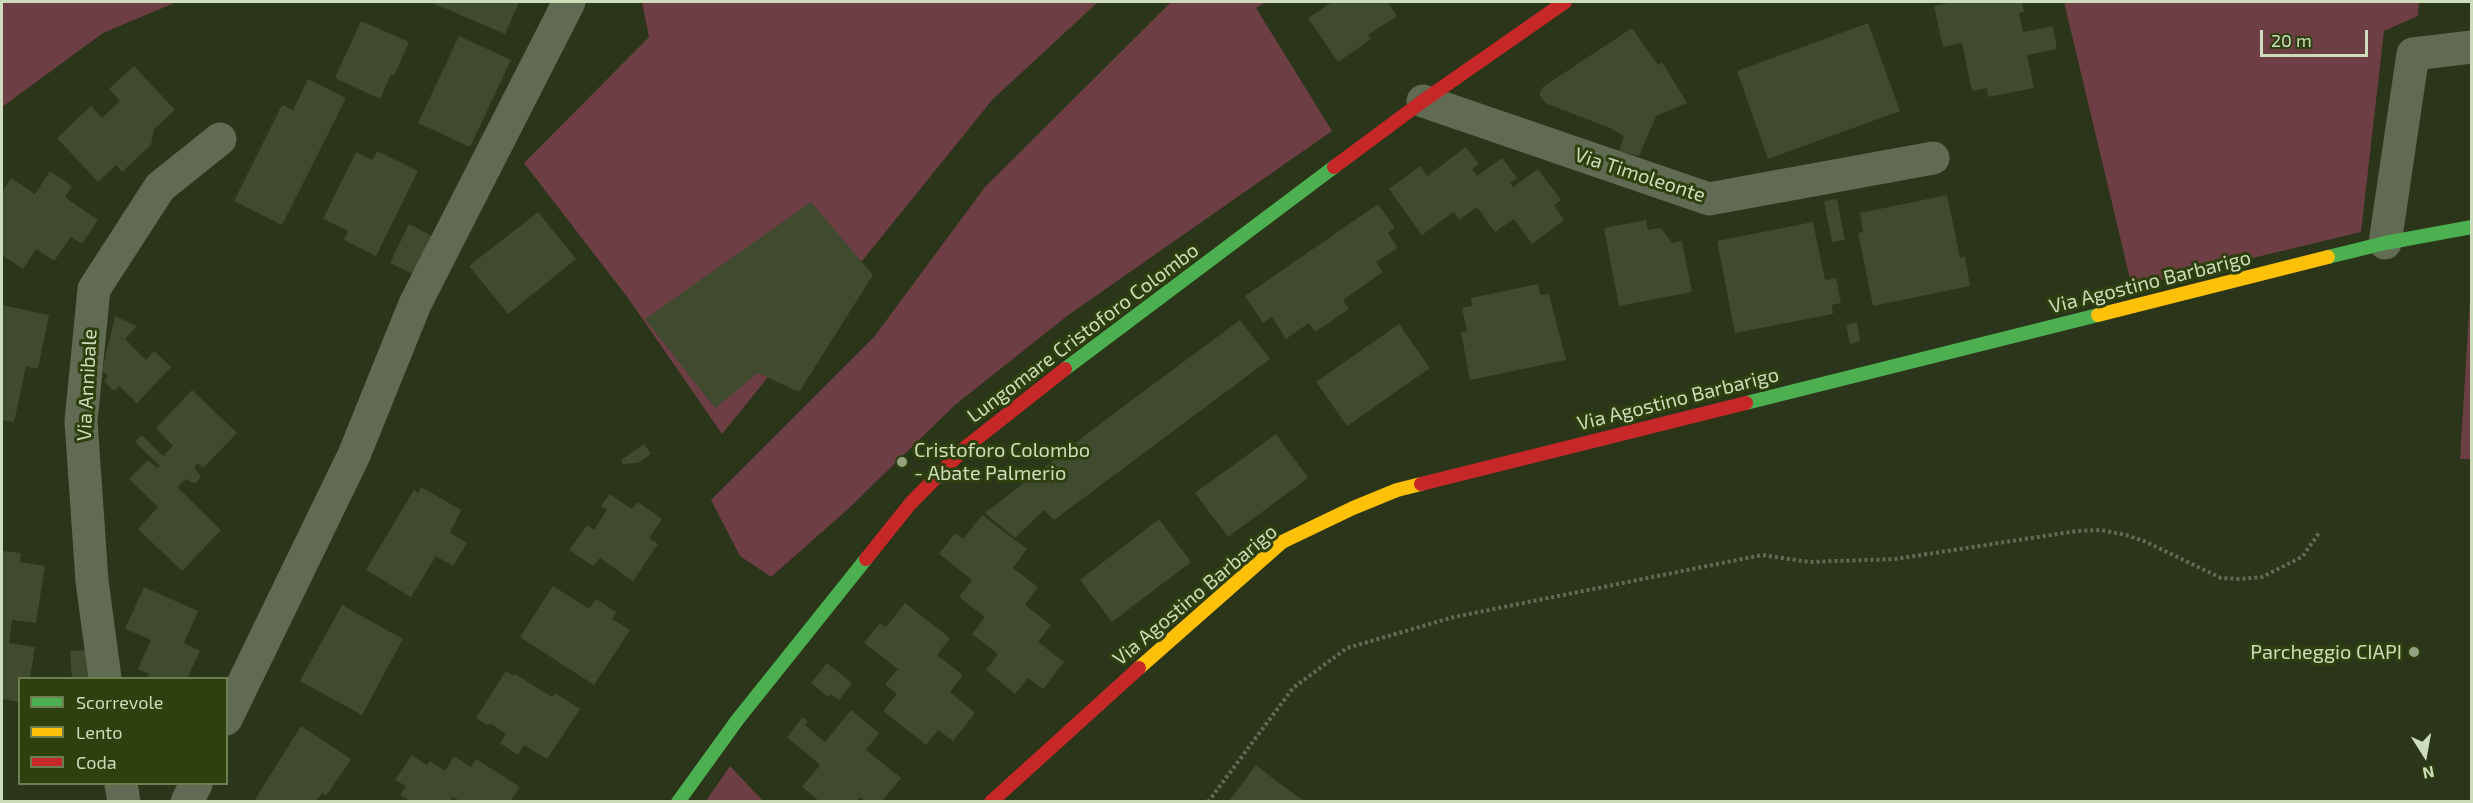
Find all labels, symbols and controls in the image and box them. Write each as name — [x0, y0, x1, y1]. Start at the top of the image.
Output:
scale bar — [2263, 18, 2371, 56]
text: 20 m — [2271, 29, 2312, 51]
street label: Via Timoleonte — [1572, 143, 1708, 207]
street label: Lungomare Cristoforo Colombo — [963, 238, 1203, 428]
street label: Via Agostino Barbarigo — [2047, 245, 2253, 319]
street label: Via Annibale — [72, 328, 102, 442]
street label: Via Agostino Barbarigo — [1575, 362, 1781, 436]
place label: Cristoforo Colombo - Abate Palmerio — [914, 438, 1090, 485]
marker: Cristoforo Colombo - Abate Palmerio — [895, 455, 909, 469]
street label: Via Agostino Barbarigo — [1108, 519, 1282, 671]
place label: Parcheggio CIAPI — [2250, 640, 2402, 664]
marker: Parcheggio CIAPI — [2407, 645, 2421, 659]
legend — [18, 677, 228, 785]
text: Scorrevole — [76, 691, 163, 713]
text: Lento — [76, 721, 122, 743]
north arrow — [2395, 725, 2455, 785]
text: Coda — [76, 751, 117, 773]
text: N — [2421, 763, 2436, 784]

